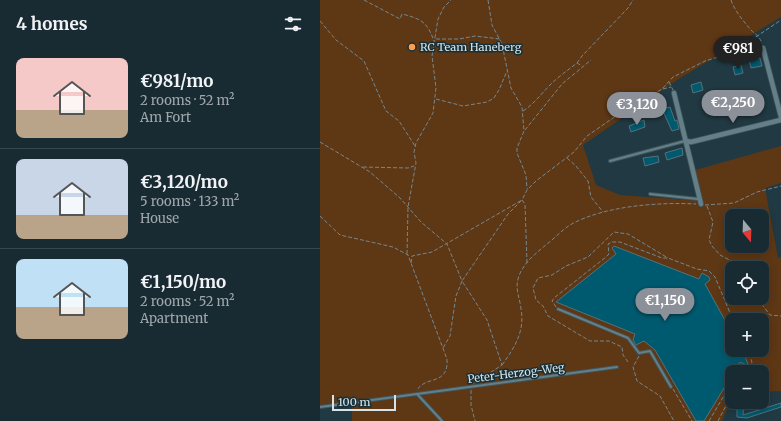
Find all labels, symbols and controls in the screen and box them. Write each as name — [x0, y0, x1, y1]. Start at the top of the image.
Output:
text: 4 homes — [16, 13, 87, 35]
icon: filters — [282, 13, 304, 35]
pin: €981 — [714, 36, 762, 70]
place label: RC Team Haneberg — [420, 40, 522, 54]
text: €981 — [723, 40, 754, 57]
marker: RC Team Haneberg — [407, 42, 417, 52]
text: €981/mo — [140, 70, 214, 92]
icon: home — [48, 74, 96, 122]
pin: €2,250 — [700, 90, 766, 124]
text: 2 rooms · 52 m² — [140, 92, 234, 109]
pin: €3,120 — [604, 92, 670, 126]
text: €2,250 — [711, 94, 755, 111]
text: €3,120 — [616, 96, 658, 113]
text: Am Fort — [140, 109, 191, 126]
text: €3,120/mo — [140, 171, 228, 193]
icon: home — [48, 175, 96, 223]
text: 5 rooms · 133 m² — [140, 193, 239, 210]
north arrow — [725, 209, 769, 253]
map controls — [725, 209, 769, 409]
text: House — [140, 210, 179, 227]
button: locate — [725, 261, 769, 305]
text: €1,150/mo — [140, 271, 226, 293]
icon: home — [48, 275, 96, 323]
pin: €1,150 — [632, 288, 698, 322]
text: €1,150 — [644, 292, 686, 309]
text: 2 rooms · 52 m² — [140, 293, 234, 310]
text: Apartment — [140, 310, 208, 327]
button: + — [725, 313, 769, 357]
street label: Peter-Herzog-Weg — [467, 360, 566, 386]
button: − — [725, 365, 769, 409]
scale bar — [332, 393, 396, 412]
text: 100 m — [338, 395, 370, 409]

